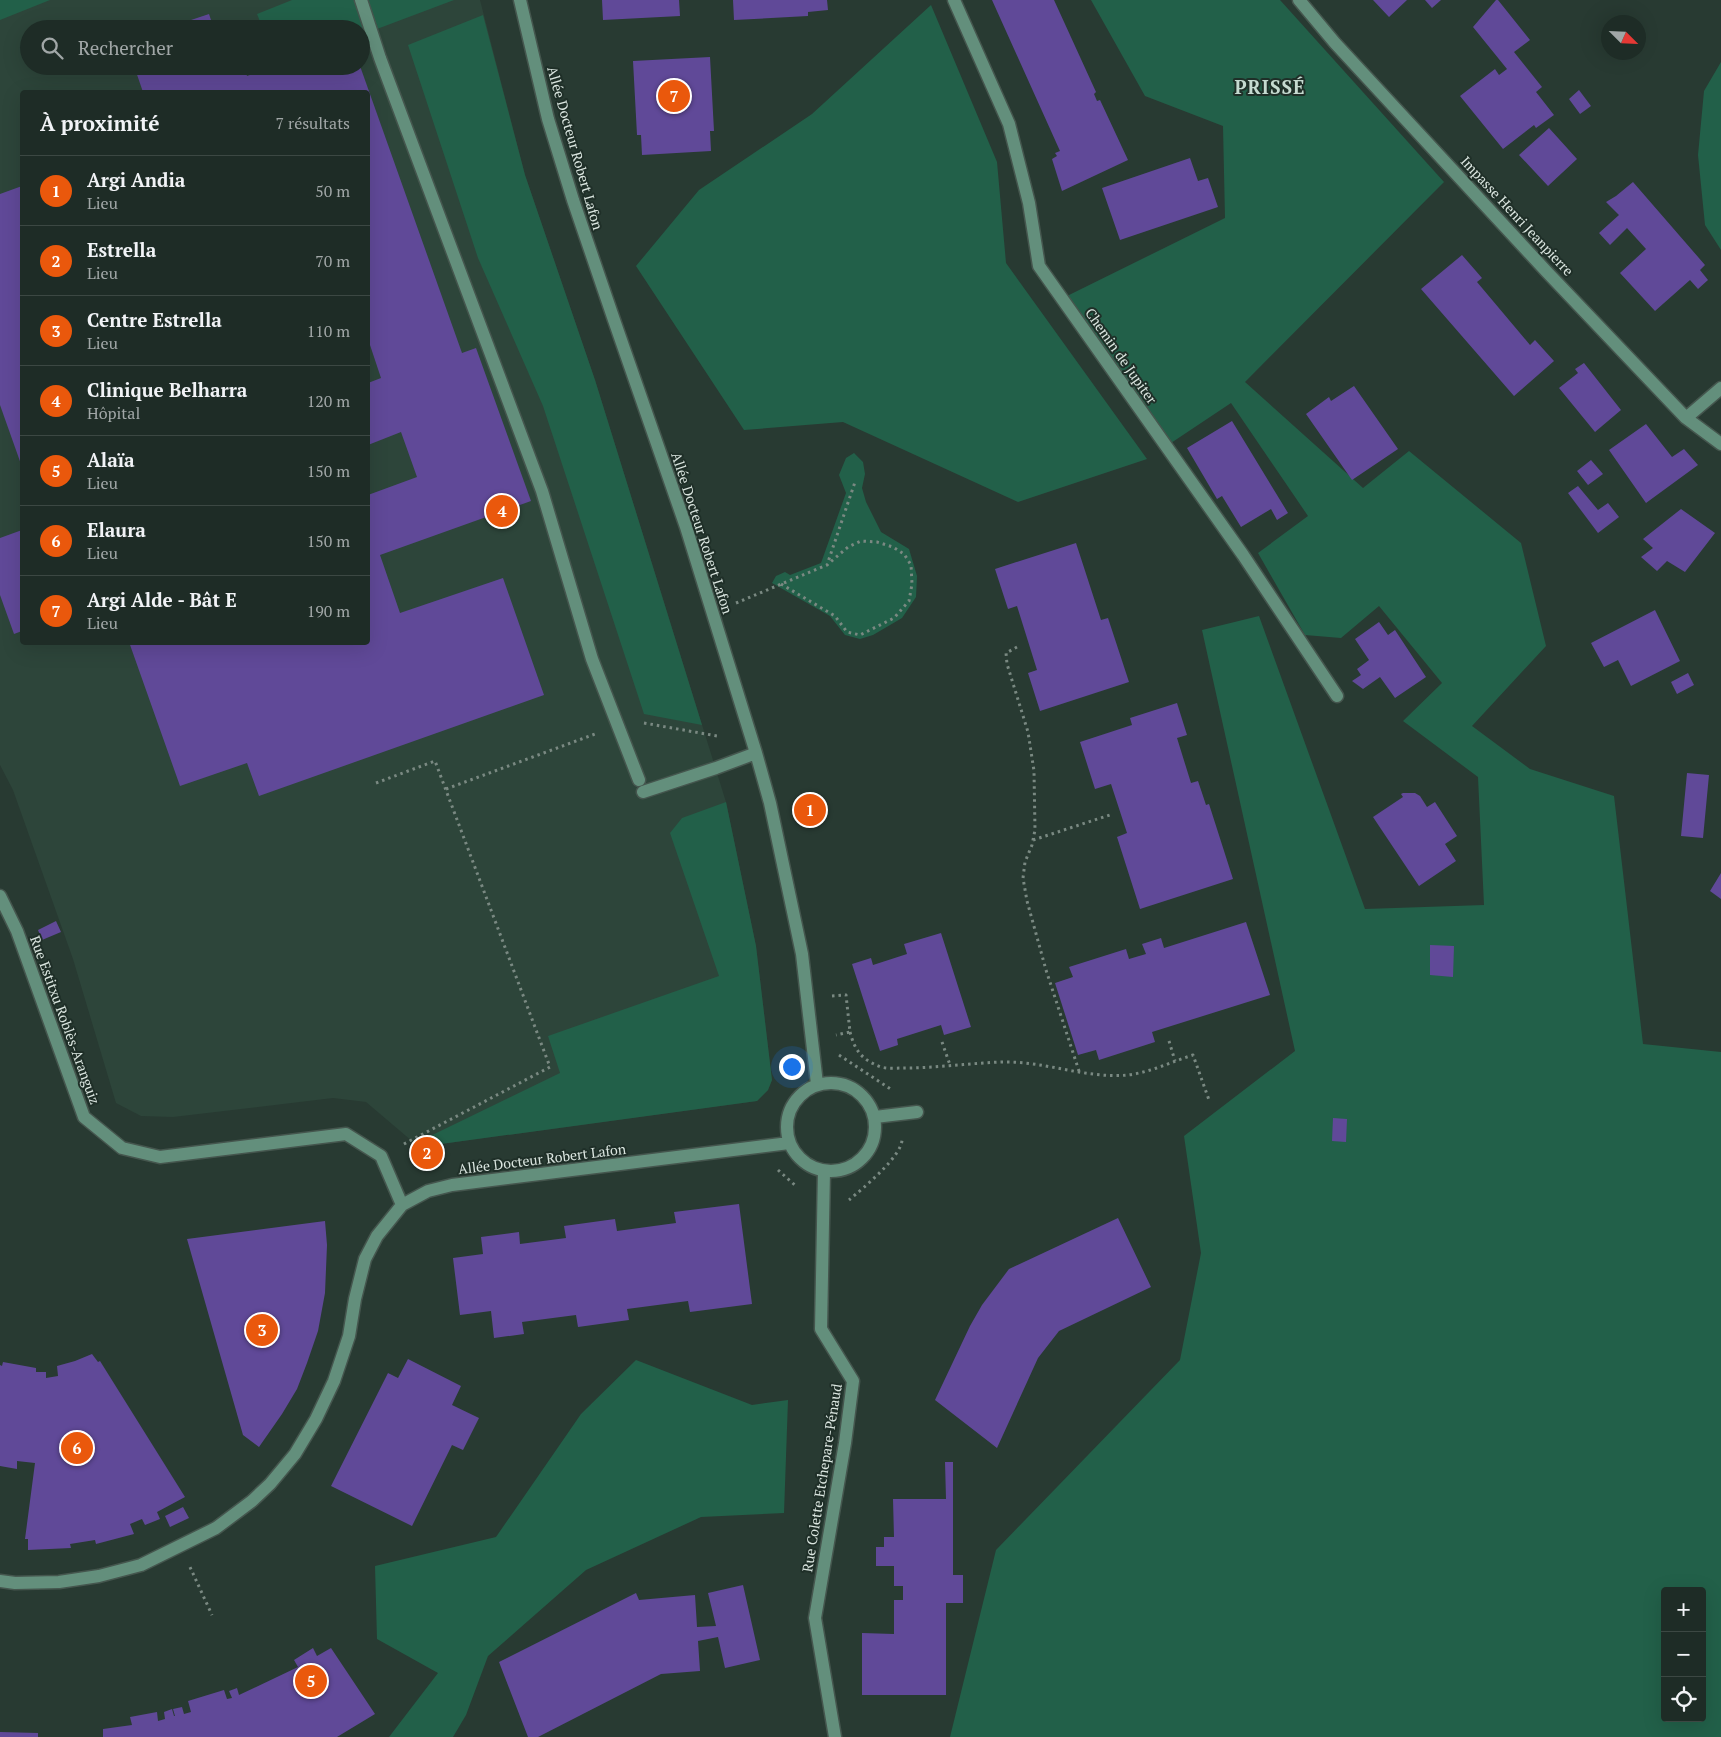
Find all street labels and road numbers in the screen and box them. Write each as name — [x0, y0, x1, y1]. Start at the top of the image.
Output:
street label: Allée Docteur Robert Lafon — [543, 64, 608, 232]
street label: Impasse Henri Jeanpierre — [1457, 152, 1578, 280]
street label: Chemin de Jupiter — [1081, 304, 1162, 408]
street label: Allée Docteur Robert Lafon — [667, 450, 738, 617]
street label: Rue Estitxu Roblès-Aranguiz — [26, 933, 105, 1107]
street label: Allée Docteur Robert Lafon — [457, 1139, 628, 1178]
street label: Rue Colette Etchepare-Pénaud — [797, 1382, 846, 1574]

